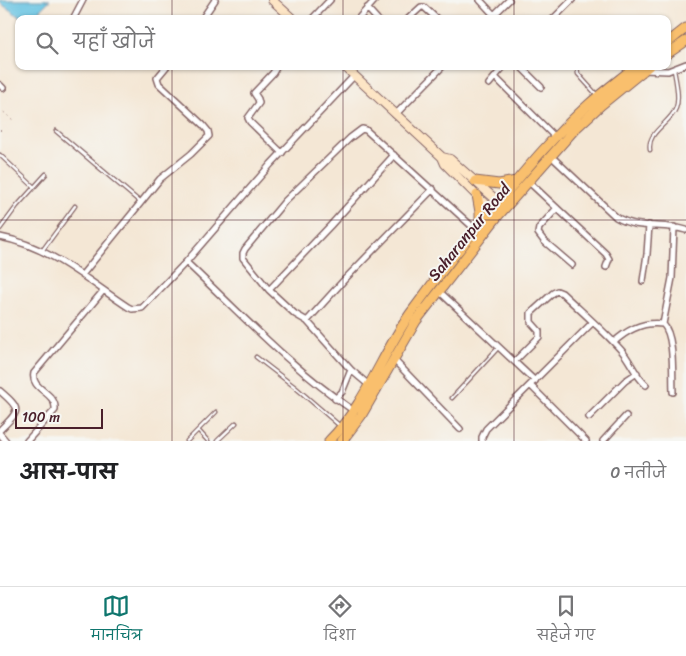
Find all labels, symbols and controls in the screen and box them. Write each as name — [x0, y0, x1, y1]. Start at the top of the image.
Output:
search box — [15, 15, 671, 70]
text: यहाँ खोजें — [73, 25, 155, 58]
icon: search — [33, 29, 61, 57]
street label: Saharanpur Road — [420, 175, 519, 288]
text: 100 m — [22, 405, 60, 430]
scale bar — [15, 406, 102, 429]
text: आस-पास — [20, 453, 117, 491]
text: 0 नतीजे — [610, 458, 666, 487]
tab: मानचित्र — [91, 592, 142, 651]
tab: दिशा — [324, 592, 355, 651]
tab: सहेजे गए — [537, 592, 595, 651]

